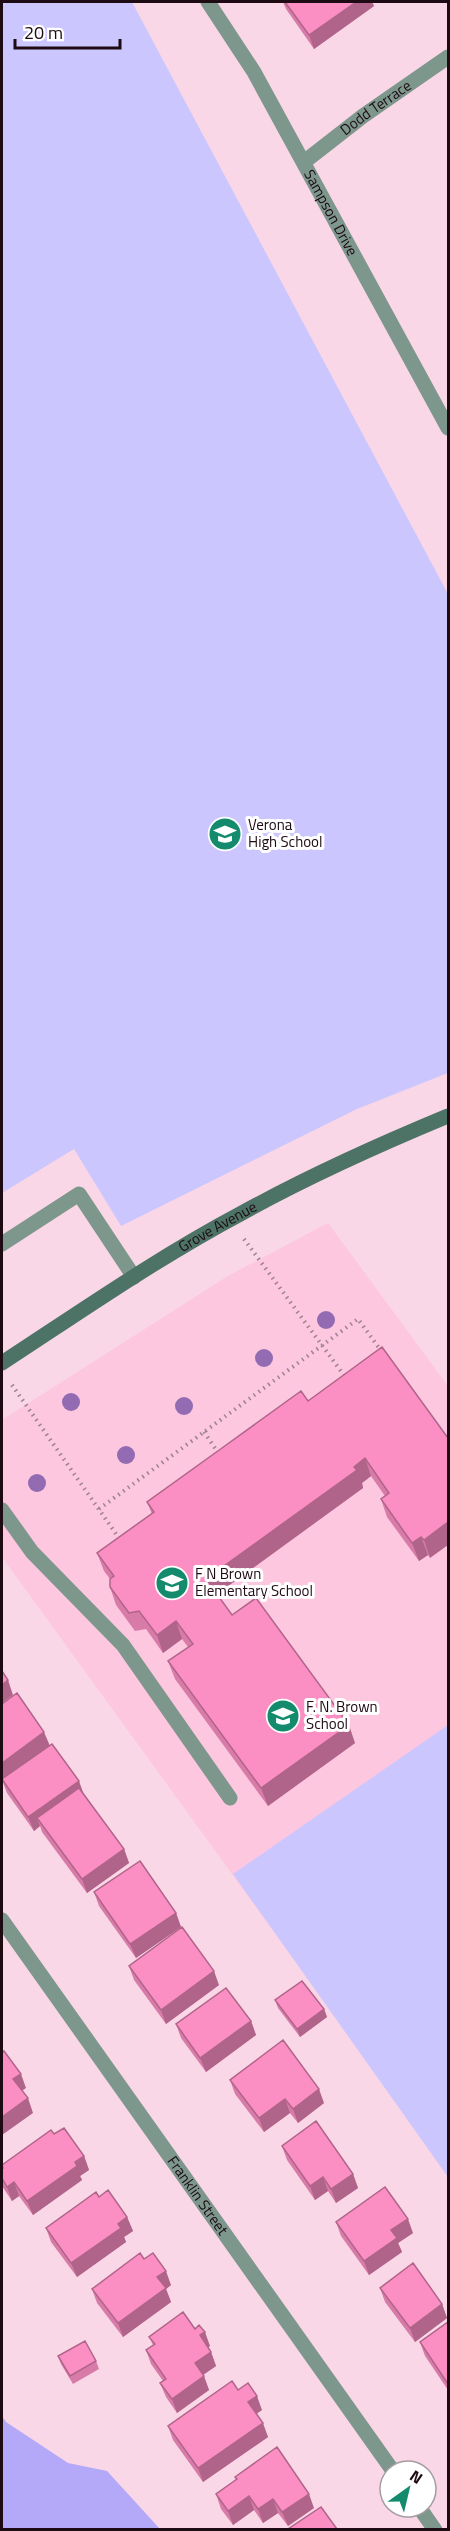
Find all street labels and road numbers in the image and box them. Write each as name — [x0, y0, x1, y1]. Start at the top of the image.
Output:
street label: Dodd Terrace — [335, 74, 416, 141]
street label: Sampson Drive — [298, 165, 364, 260]
street label: Grove Avenue — [174, 1195, 261, 1258]
street label: Franklin Street — [162, 2151, 235, 2240]

